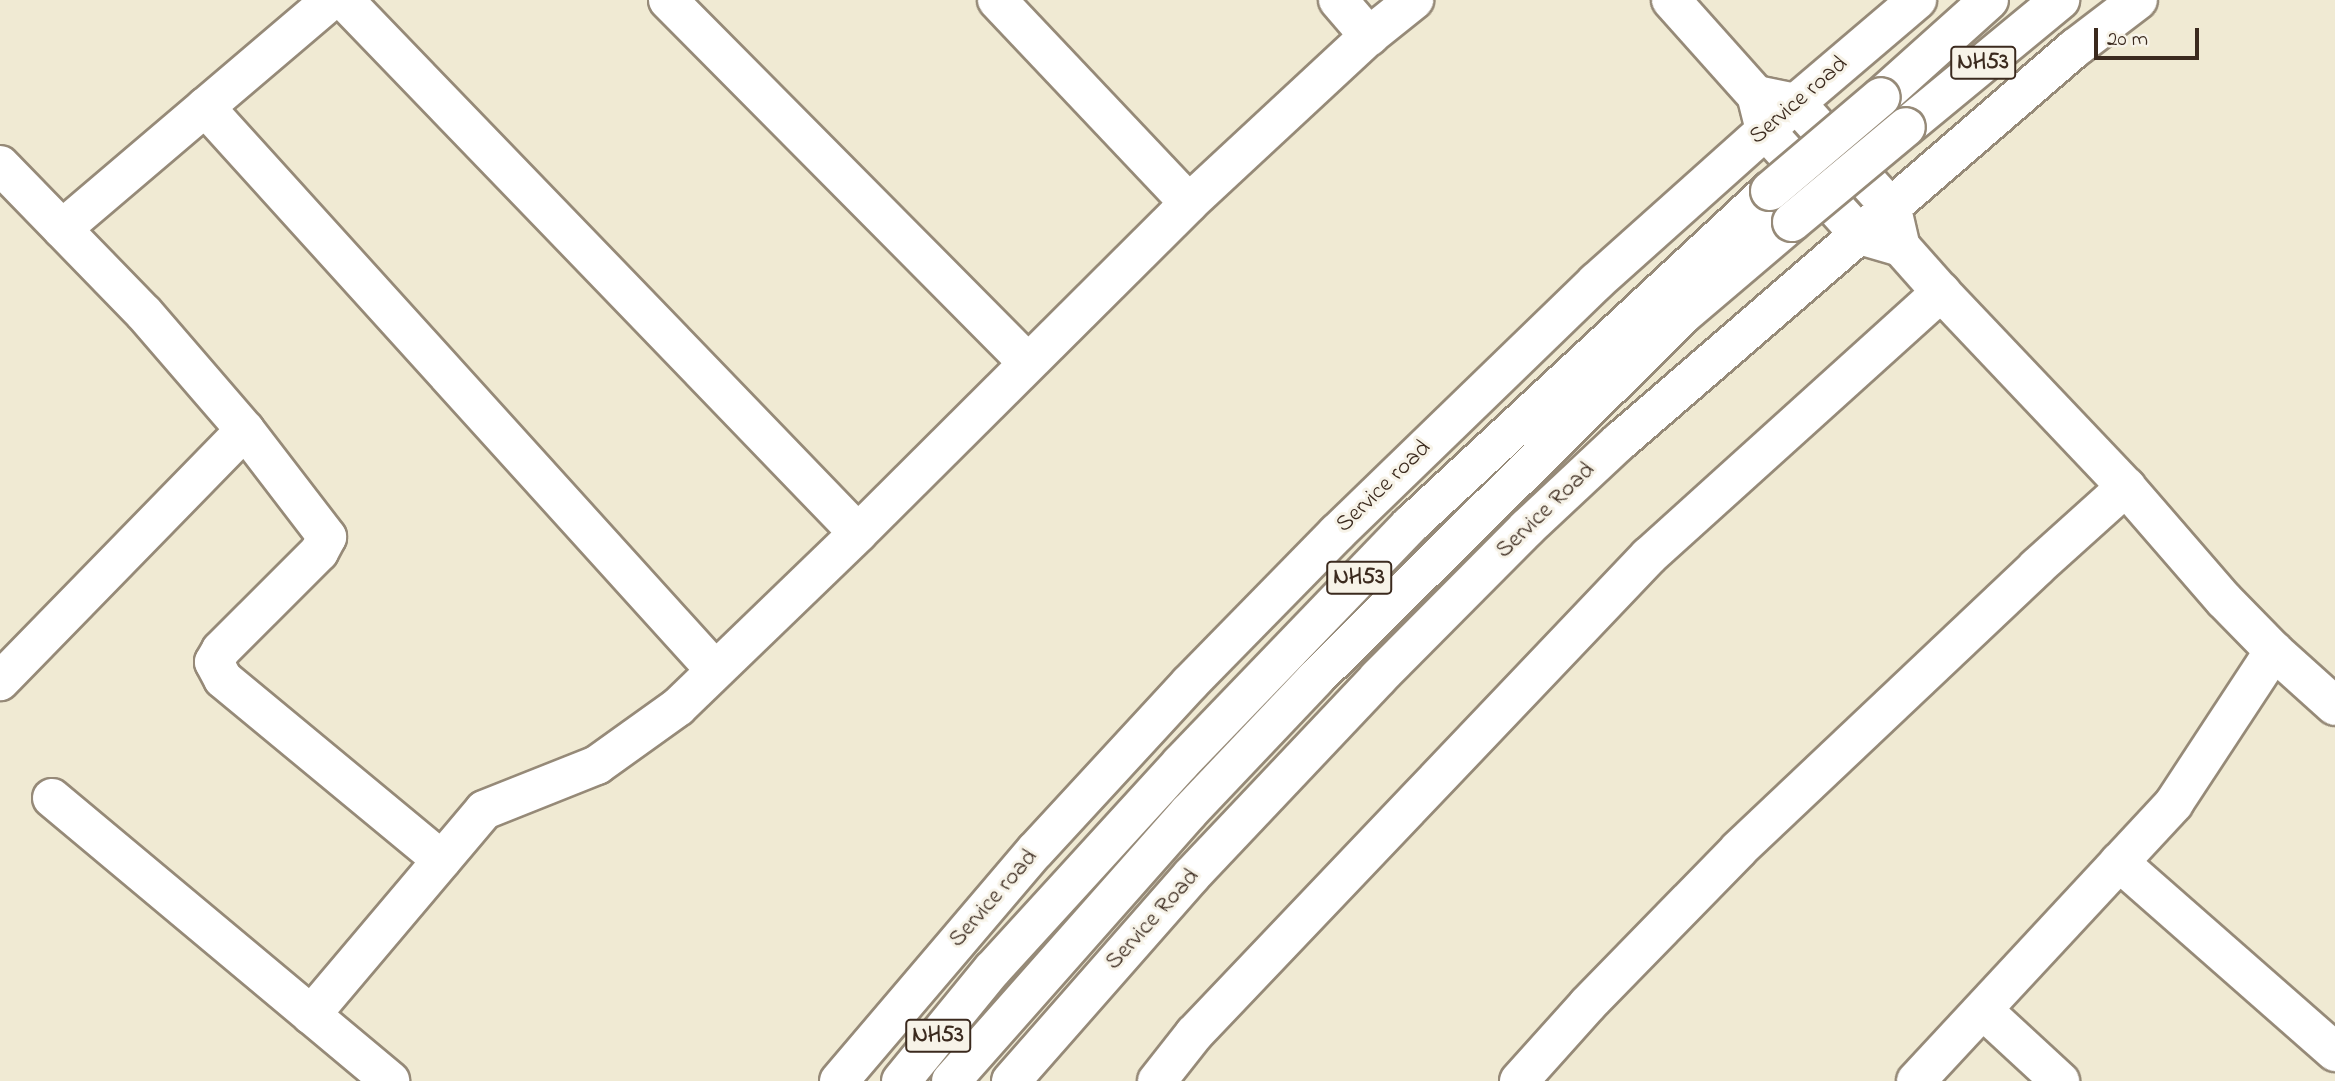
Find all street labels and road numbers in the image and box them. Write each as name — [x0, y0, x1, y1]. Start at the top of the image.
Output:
road number: NH53 — [1950, 44, 2016, 82]
street label: Service road — [1744, 50, 1854, 152]
street label: Service road — [1330, 435, 1438, 539]
street label: Service Road — [1490, 457, 1602, 565]
road number: NH53 — [1326, 558, 1392, 598]
street label: Service road — [943, 844, 1045, 954]
street label: Service Road — [1100, 863, 1206, 977]
road number: NH53 — [905, 1016, 971, 1056]

